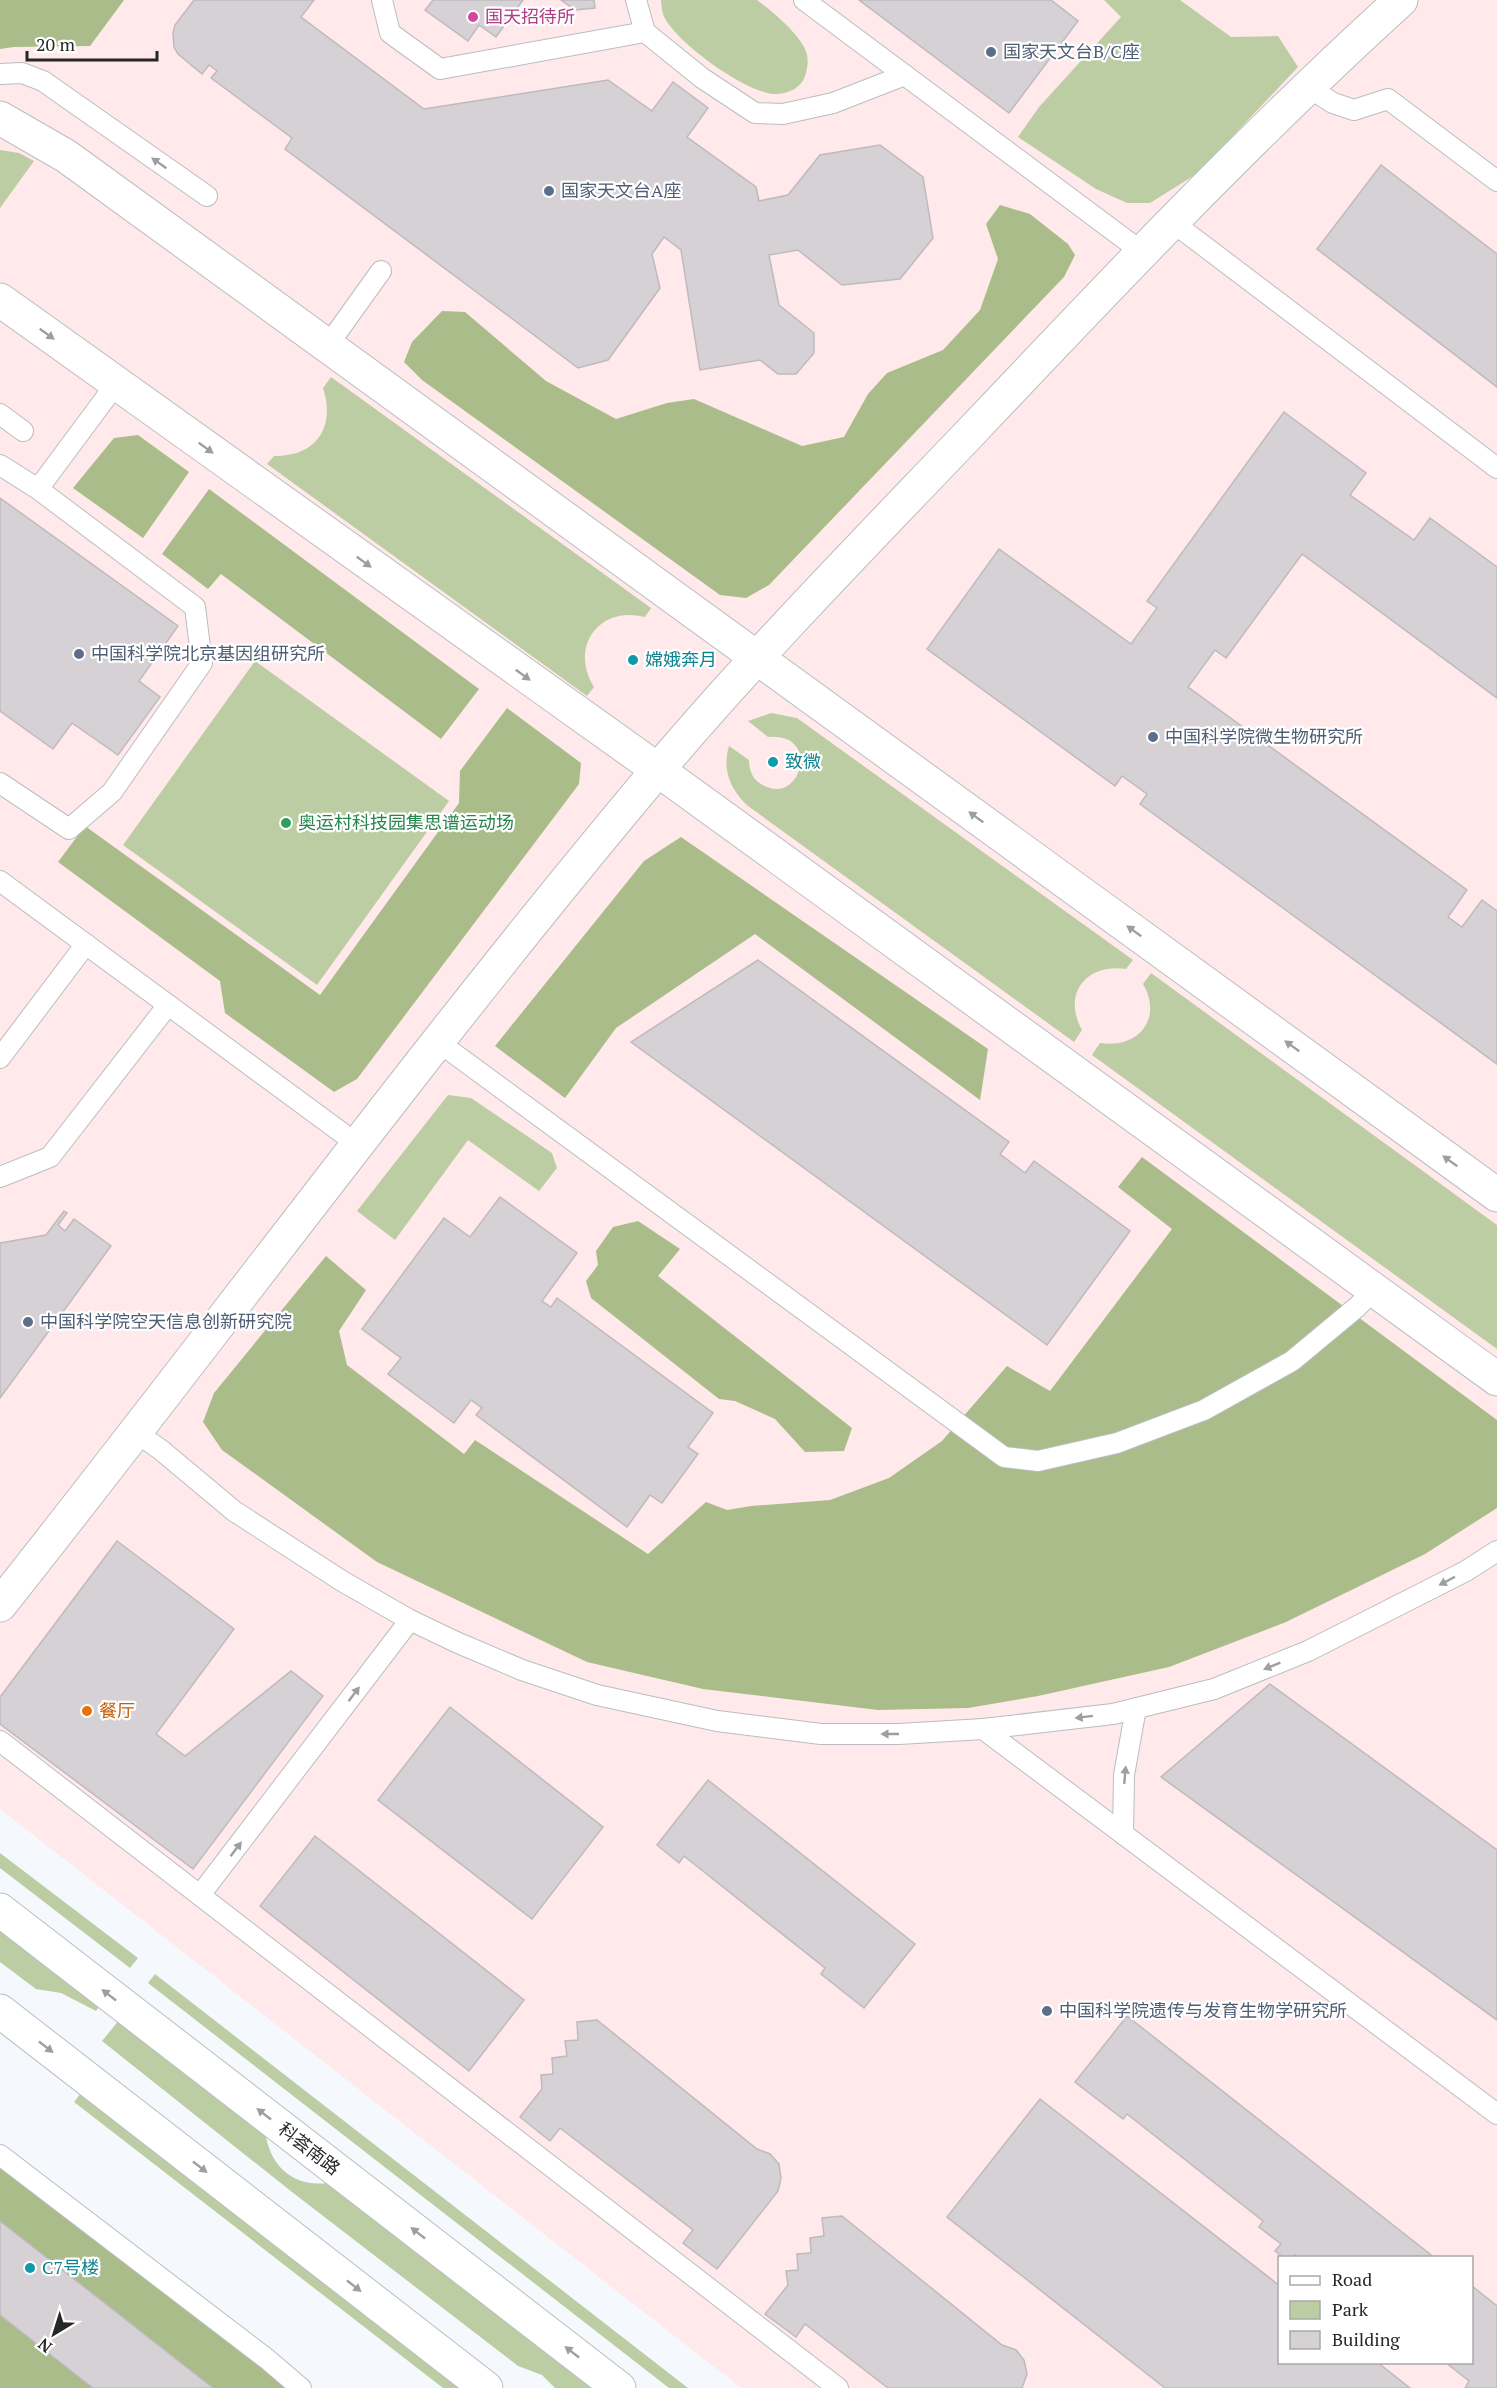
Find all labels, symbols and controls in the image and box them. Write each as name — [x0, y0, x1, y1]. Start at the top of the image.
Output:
place label: 国天招待所 — [485, 4, 575, 28]
marker: 国天招待所 — [466, 10, 480, 24]
scale bar — [27, 24, 158, 62]
text: 20 m — [36, 32, 76, 56]
place label: 国家天文台B/C座 — [1003, 39, 1140, 63]
marker: 国家天文台B/C座 — [984, 45, 998, 59]
one-way arrow — [152, 157, 168, 169]
place label: 国家天文台A座 — [561, 178, 681, 202]
marker: 国家天文台A座 — [542, 184, 556, 198]
one-way arrow — [40, 328, 55, 340]
one-way arrow — [197, 442, 213, 454]
one-way arrow — [357, 555, 372, 567]
place label: 中国科学院北京基因组研究所 — [91, 641, 325, 665]
marker: 中国科学院北京基因组研究所 — [72, 647, 86, 661]
place label: 嫦娥奔月 — [645, 647, 717, 671]
marker: 嫦娥奔月 — [626, 653, 640, 667]
one-way arrow — [515, 669, 531, 681]
place label: 中国科学院微生物研究所 — [1165, 724, 1363, 748]
marker: 中国科学院微生物研究所 — [1146, 730, 1160, 744]
place label: 致微 — [785, 749, 821, 773]
marker: 致微 — [766, 755, 780, 769]
place label: 奥运村科技园集思谱运动场 — [298, 810, 514, 834]
one-way arrow — [969, 811, 985, 823]
marker: 奥运村科技园集思谱运动场 — [279, 816, 293, 830]
one-way arrow — [1126, 926, 1141, 938]
one-way arrow — [1284, 1040, 1300, 1052]
one-way arrow — [1442, 1155, 1457, 1167]
place label: 中国科学院空天信息创新研究院 — [40, 1309, 292, 1333]
marker: 中国科学院空天信息创新研究院 — [21, 1315, 35, 1329]
one-way arrow — [1438, 1576, 1455, 1586]
one-way arrow — [1262, 1661, 1280, 1671]
one-way arrow — [348, 1686, 361, 1702]
place label: 餐厅 — [99, 1698, 135, 1722]
marker: 餐厅 — [80, 1704, 94, 1718]
one-way arrow — [1075, 1712, 1094, 1722]
one-way arrow — [881, 1729, 900, 1739]
one-way arrow — [1120, 1766, 1130, 1785]
one-way arrow — [230, 1841, 242, 1857]
one-way arrow — [102, 1989, 117, 2001]
place label: 中国科学院遗传与发育生物学研究所 — [1059, 1998, 1347, 2022]
marker: 中国科学院遗传与发育生物学研究所 — [1040, 2004, 1054, 2018]
one-way arrow — [38, 2041, 54, 2054]
one-way arrow — [256, 2108, 271, 2120]
street label: 科荟南路 — [274, 2117, 345, 2180]
one-way arrow — [193, 2160, 208, 2172]
one-way arrow — [410, 2227, 426, 2239]
place label: C7号楼 — [42, 2255, 99, 2279]
legend — [1278, 2256, 1473, 2364]
marker: C7号楼 — [23, 2261, 37, 2275]
text: Road — [1332, 2267, 1372, 2291]
one-way arrow — [347, 2280, 362, 2292]
text: Park — [1332, 2297, 1369, 2321]
north arrow — [24, 2304, 84, 2364]
text: Building — [1332, 2327, 1400, 2351]
text: N — [33, 2333, 56, 2358]
one-way arrow — [565, 2347, 580, 2359]

